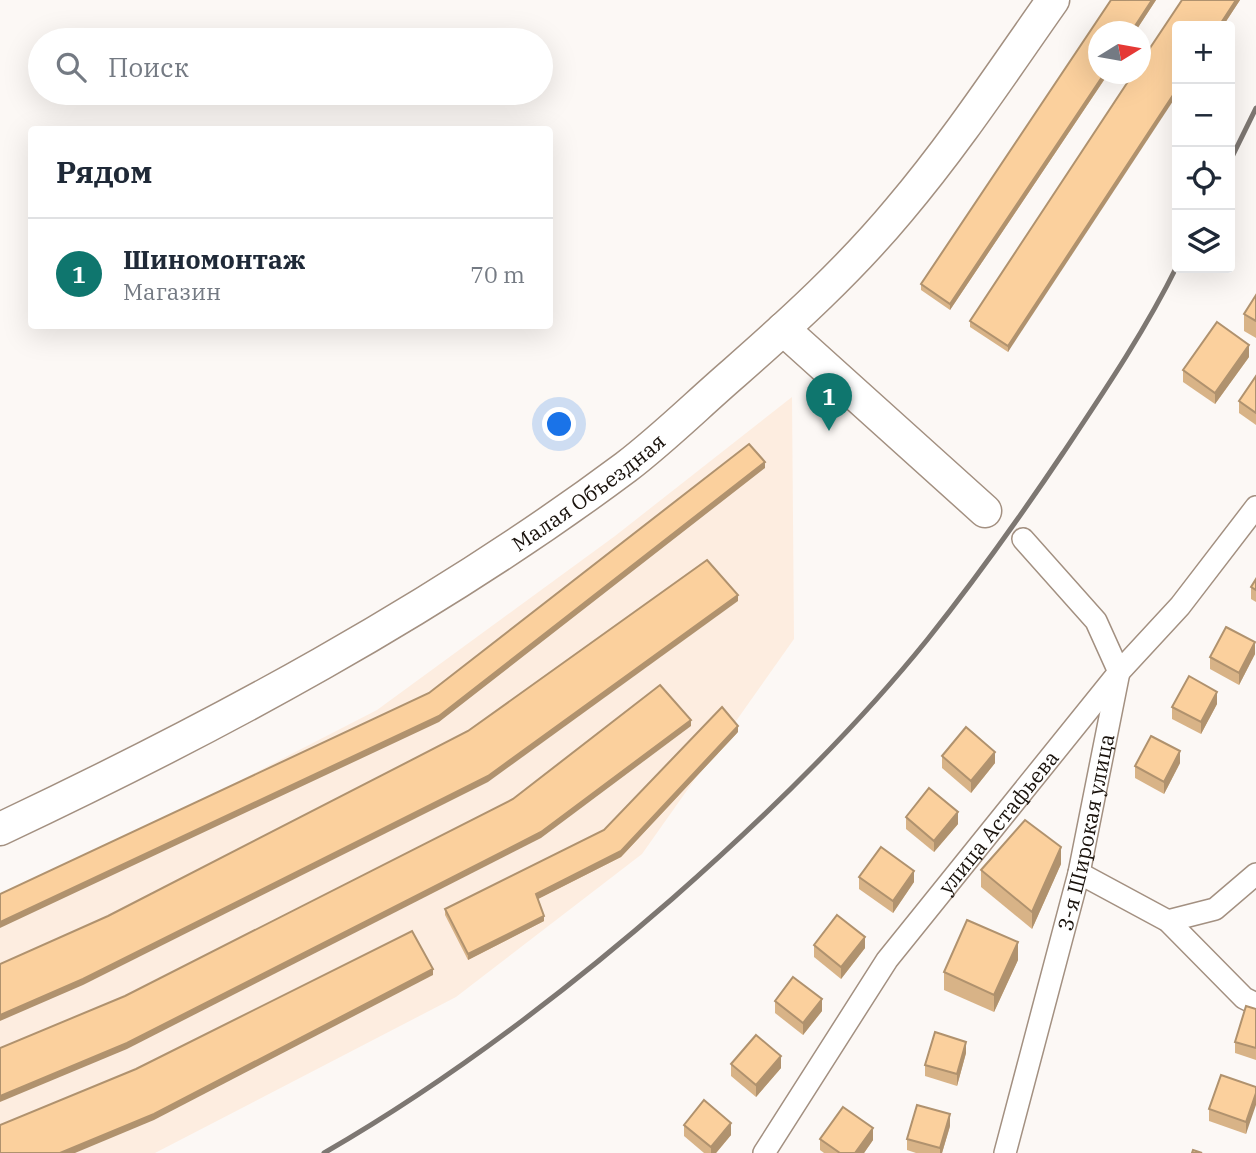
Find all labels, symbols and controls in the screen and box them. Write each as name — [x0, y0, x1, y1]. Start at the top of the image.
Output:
north arrow — [1088, 21, 1151, 84]
map controls — [1172, 21, 1235, 273]
button: + — [1172, 21, 1235, 84]
search box — [28, 28, 553, 105]
icon: search — [52, 48, 90, 86]
text: Поиск — [108, 50, 189, 84]
button: − — [1172, 84, 1235, 147]
button: locate — [1172, 147, 1235, 210]
text: Рядом — [56, 152, 152, 191]
button: layers — [1172, 210, 1235, 273]
text: Шиномонтаж — [123, 242, 305, 276]
text: 1 — [72, 259, 86, 289]
text: 70 m — [470, 259, 525, 289]
text: Магазин — [123, 276, 221, 306]
pin: 1 — [806, 373, 852, 431]
your location — [542, 407, 576, 441]
street label: Малая Объездная — [506, 427, 671, 557]
street label: 3-я Широкая улица — [1050, 731, 1120, 934]
street label: улица Астафьева — [932, 744, 1065, 900]

